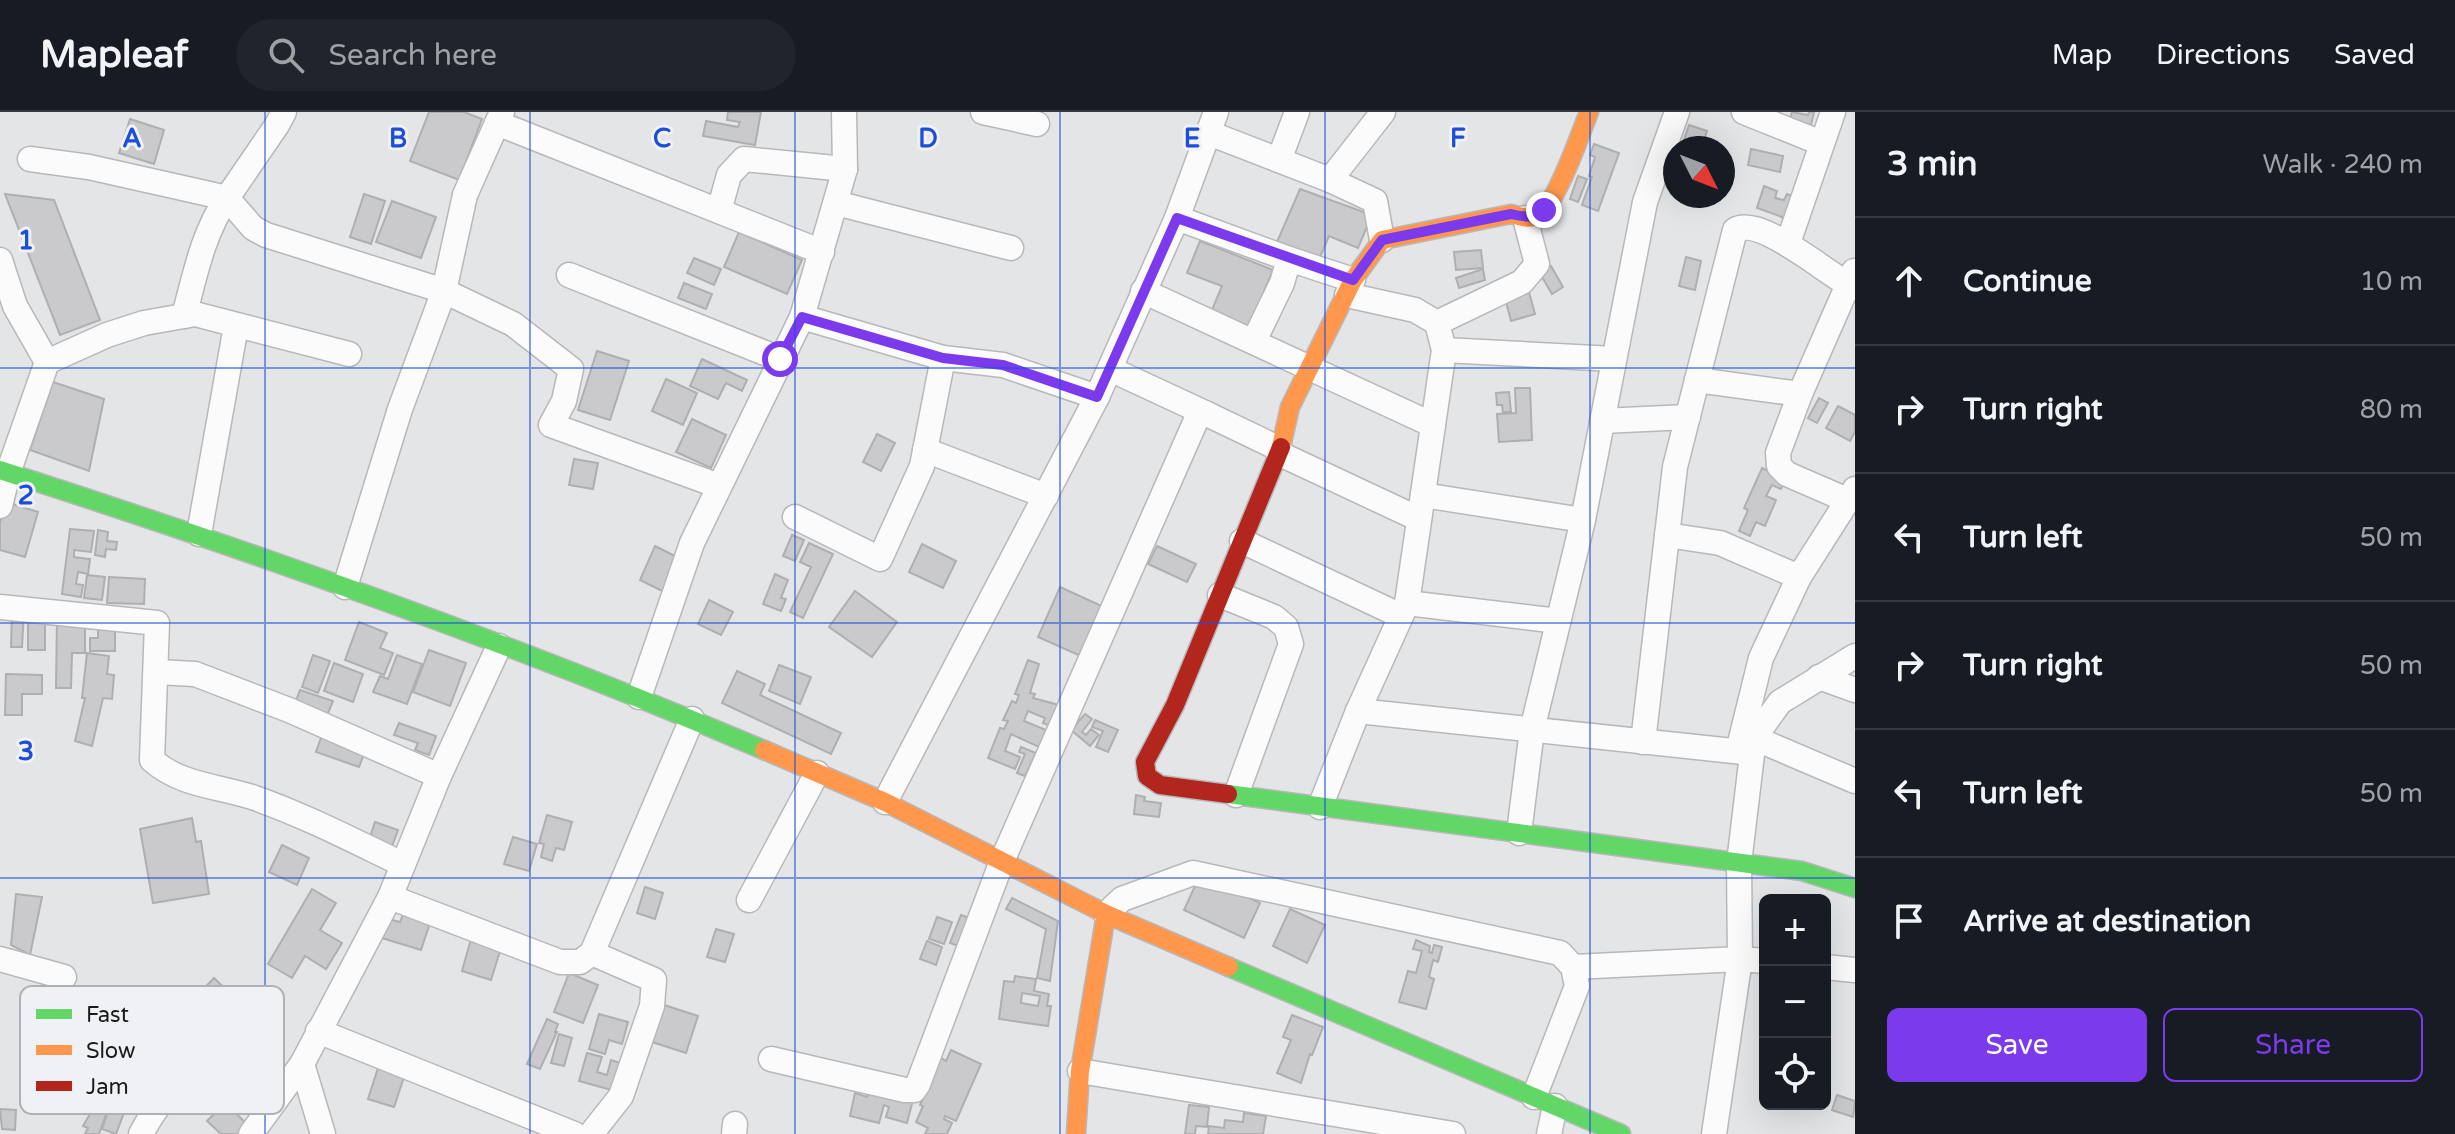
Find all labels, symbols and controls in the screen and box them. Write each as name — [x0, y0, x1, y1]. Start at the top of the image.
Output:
search box — [236, 19, 796, 91]
text: Mapleaf — [40, 32, 188, 78]
icon: search — [264, 33, 308, 77]
text: Search here — [328, 37, 497, 74]
text: Map — [2052, 38, 2112, 72]
text: Directions — [2156, 38, 2290, 72]
text: Saved — [2334, 38, 2415, 72]
text: A — [122, 123, 142, 154]
text: B — [389, 123, 407, 154]
text: C — [653, 123, 671, 154]
text: D — [918, 123, 938, 154]
text: E — [1184, 123, 1200, 154]
text: F — [1450, 123, 1466, 154]
north arrow — [1663, 136, 1735, 208]
text: 3 min — [1887, 144, 1978, 185]
text: Walk · 240 m — [2263, 149, 2423, 180]
route end — [1526, 192, 1562, 228]
text: 1 — [18, 225, 34, 256]
icon: ahead — [1887, 259, 1931, 303]
text: Continue — [1963, 263, 2092, 300]
text: 10 m — [2360, 266, 2423, 297]
route start — [762, 341, 798, 377]
icon: right — [1887, 387, 1931, 431]
text: Turn right — [1963, 391, 2103, 428]
text: 80 m — [2360, 394, 2423, 425]
text: 2 — [18, 480, 34, 511]
icon: left — [1887, 515, 1931, 559]
text: Turn left — [1963, 519, 2082, 556]
text: 50 m — [2360, 522, 2423, 553]
icon: right — [1887, 643, 1931, 687]
text: Turn right — [1963, 647, 2103, 684]
text: 50 m — [2360, 650, 2423, 681]
text: 3 — [18, 736, 34, 767]
icon: left — [1887, 771, 1931, 815]
text: Turn left — [1963, 775, 2082, 812]
text: 50 m — [2360, 778, 2423, 809]
map controls — [1759, 894, 1831, 1110]
button: + — [1759, 894, 1831, 966]
icon: arrive — [1887, 899, 1931, 943]
text: Arrive at destination — [1963, 903, 2251, 940]
button: − — [1759, 966, 1831, 1038]
legend — [20, 986, 284, 1114]
text: Fast — [86, 1002, 129, 1028]
button: Save — [1887, 1008, 2147, 1082]
button: Share — [2163, 1008, 2423, 1082]
text: Slow — [86, 1038, 136, 1064]
button: locate — [1759, 1038, 1831, 1110]
text: Jam — [86, 1074, 129, 1100]

